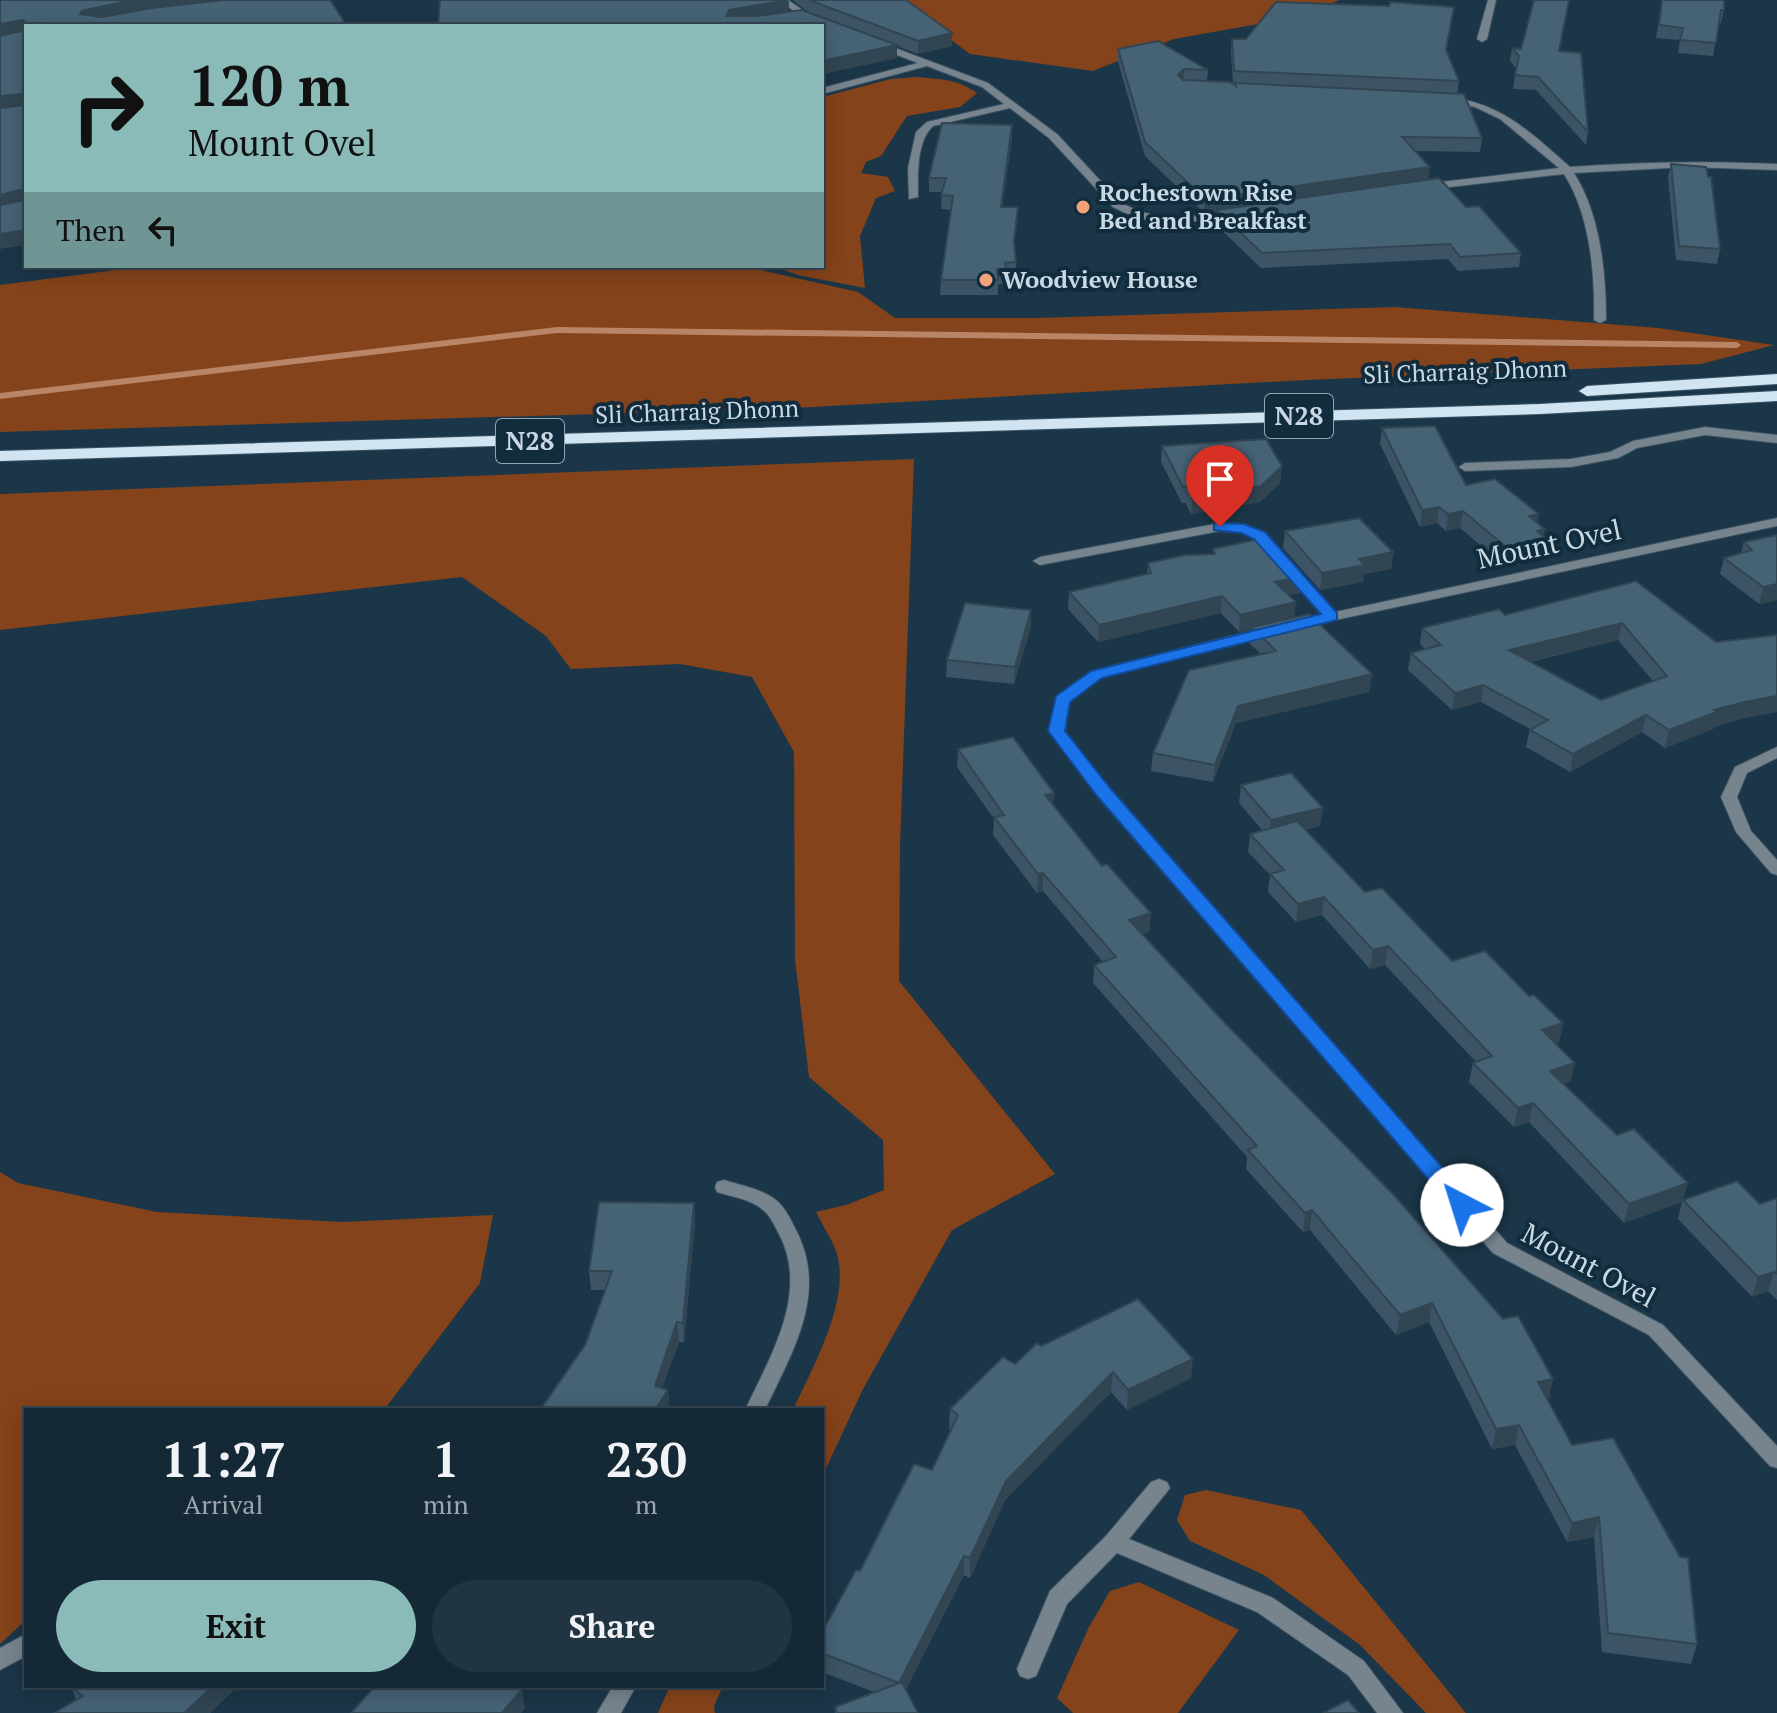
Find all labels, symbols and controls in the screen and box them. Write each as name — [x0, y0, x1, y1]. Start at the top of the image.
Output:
text: 120 m — [188, 48, 350, 122]
icon: right — [56, 56, 160, 160]
text: Mount Ovel — [188, 119, 376, 166]
place label: Rochestown Rise Bed and Breakfast — [1099, 176, 1307, 236]
marker: Rochestown Rise Bed and Breakfast — [1074, 198, 1092, 216]
icon: left — [141, 208, 185, 252]
text: Then — [56, 210, 125, 250]
place label: Woodview House — [1002, 263, 1198, 295]
marker: Woodview House — [977, 271, 995, 289]
street label: Sli Charraig Dhonn — [1363, 351, 1567, 391]
street label: Sli Charraig Dhonn — [595, 391, 799, 431]
road number: N28 — [1265, 394, 1333, 438]
road number: N28 — [496, 419, 564, 463]
pin — [1186, 445, 1254, 527]
icon: arrive — [1198, 457, 1242, 501]
street label: Mount Ovel — [1473, 510, 1624, 577]
position arrow — [1420, 1163, 1504, 1247]
street label: Mount Ovel — [1516, 1214, 1663, 1315]
text: 11:27 — [161, 1427, 286, 1491]
text: 1 — [432, 1427, 459, 1491]
text: 230 — [606, 1427, 687, 1491]
text: Arrival — [184, 1487, 263, 1521]
text: min — [423, 1487, 469, 1521]
text: m — [635, 1487, 658, 1521]
button: Exit — [56, 1580, 416, 1672]
button: Share — [432, 1580, 792, 1672]

